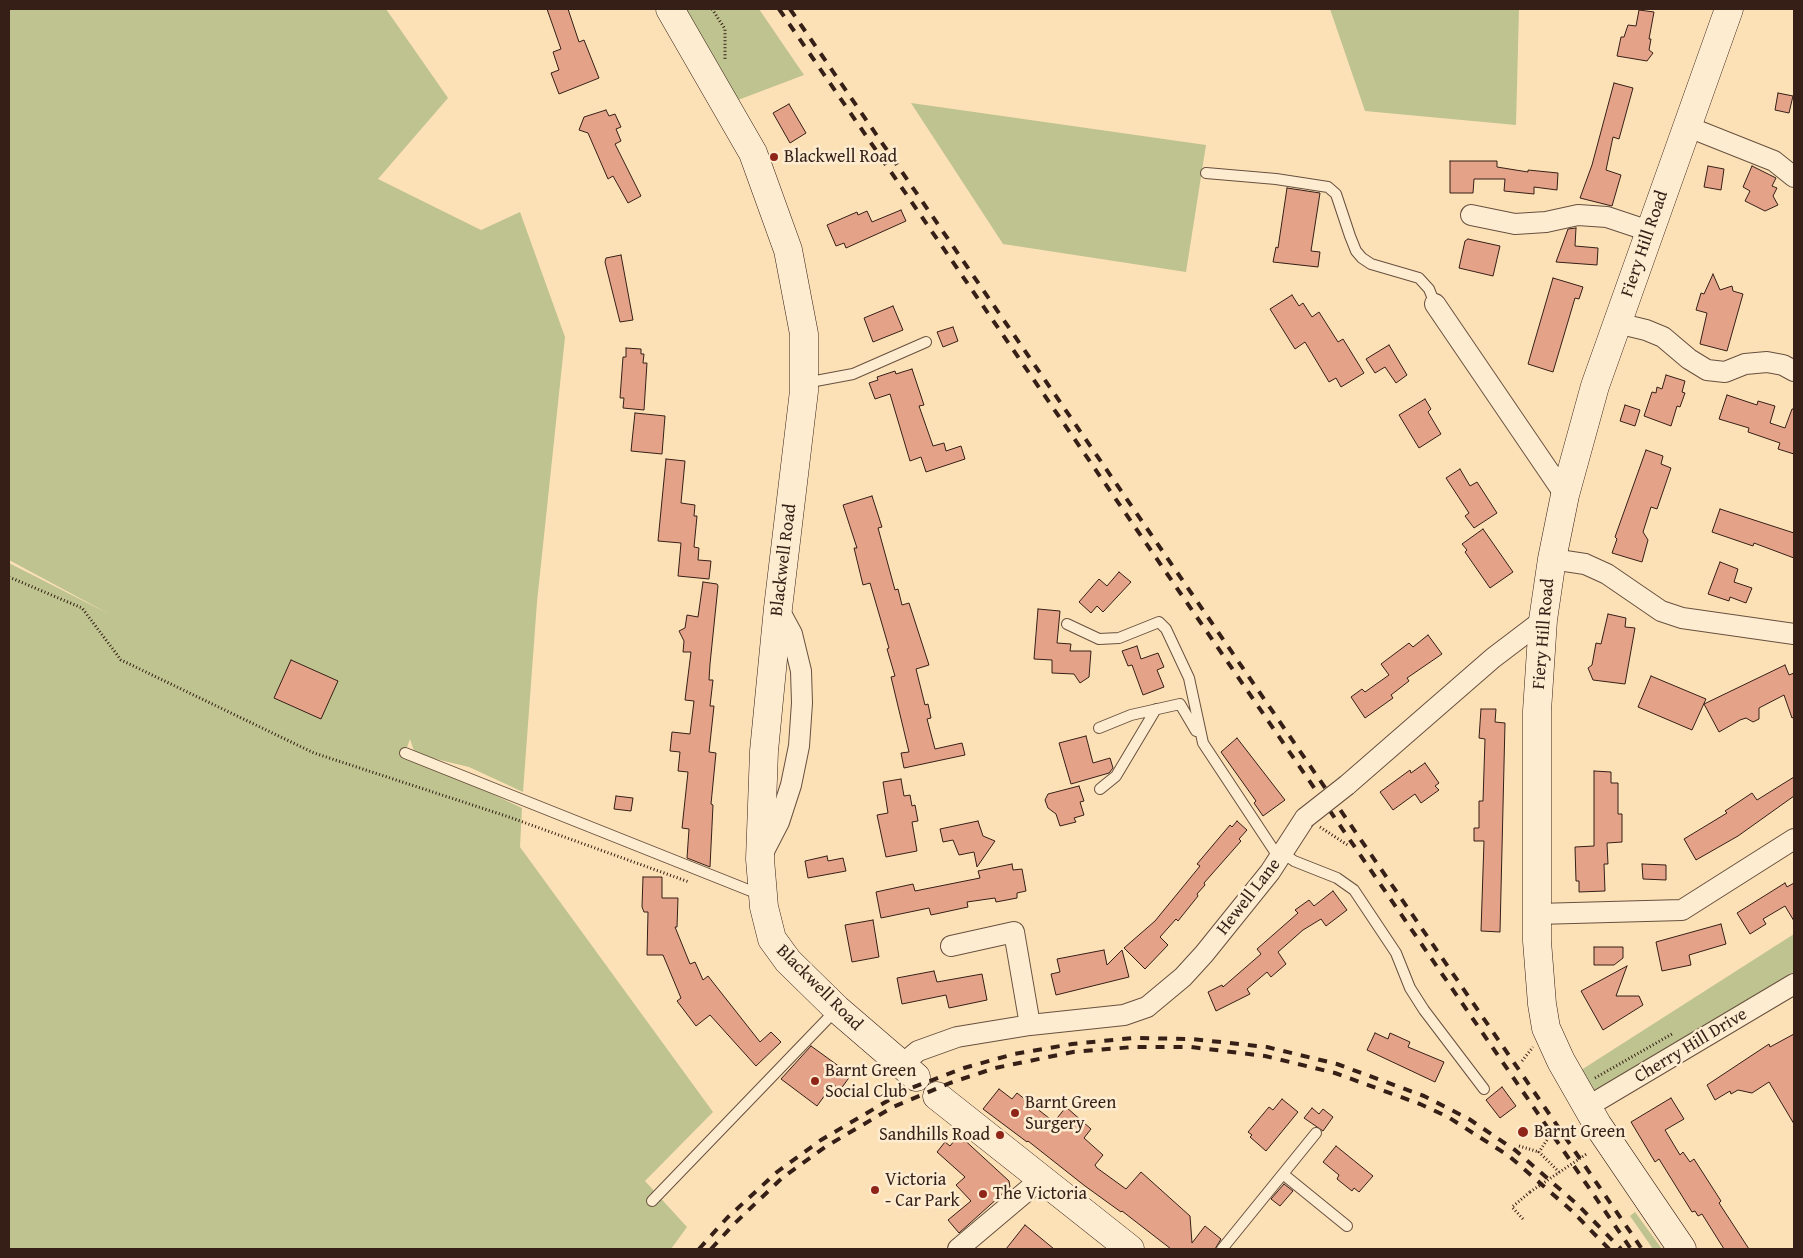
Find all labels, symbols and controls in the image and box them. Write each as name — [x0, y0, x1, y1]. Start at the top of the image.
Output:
place label: Blackwell Road — [784, 146, 897, 168]
marker: Blackwell Road — [768, 151, 780, 163]
street label: Fiery Hill Road — [1617, 188, 1673, 300]
street label: Blackwell Road — [766, 502, 802, 618]
street label: Fiery Hill Road — [1528, 578, 1560, 690]
street label: Hewell Lane — [1212, 854, 1286, 940]
street label: Blackwell Road — [771, 940, 867, 1036]
street label: Cherry Hill Drive — [1631, 1004, 1751, 1088]
place label: Barnt Green Social Club — [825, 1060, 916, 1102]
marker: Barnt Green Social Club — [809, 1075, 821, 1087]
place label: Barnt Green Surgery — [1025, 1092, 1116, 1134]
marker: Barnt Green Surgery — [1009, 1107, 1021, 1119]
place label: Barnt Green — [1534, 1121, 1625, 1143]
place label: Sandhills Road — [879, 1124, 990, 1146]
marker: Barnt Green — [1516, 1125, 1530, 1139]
marker: Sandhills Road — [994, 1129, 1006, 1141]
place label: Victoria - Car Park — [885, 1169, 960, 1212]
place label: The Victoria — [993, 1183, 1087, 1205]
marker: Victoria - Car Park — [869, 1184, 881, 1196]
marker: The Victoria — [977, 1188, 989, 1200]

